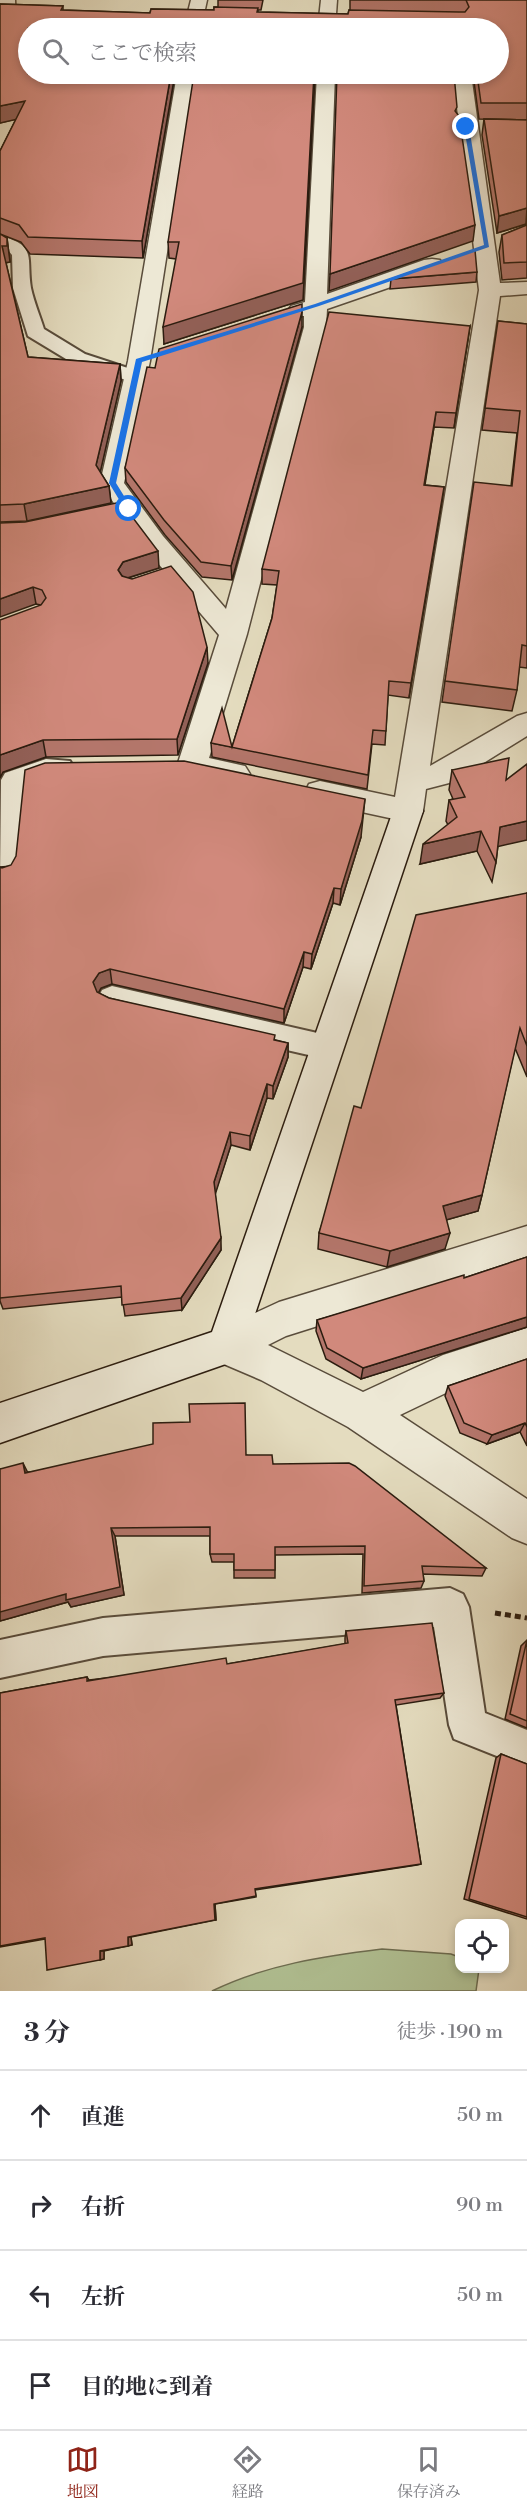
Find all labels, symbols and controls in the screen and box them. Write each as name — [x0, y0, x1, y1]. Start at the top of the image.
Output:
search box — [18, 18, 509, 84]
icon: search — [39, 35, 72, 68]
text: ここで検索 — [87, 40, 197, 67]
route end — [452, 113, 478, 139]
route start — [115, 495, 141, 521]
map controls — [455, 1919, 509, 1973]
button: locate — [455, 1919, 509, 1973]
text: 3 分 — [24, 2017, 70, 2049]
text: 徒歩 · 190 m — [397, 2020, 503, 2045]
icon: ahead — [24, 2099, 57, 2132]
text: 50 m — [457, 2103, 503, 2128]
text: 直進 — [81, 2104, 125, 2131]
icon: right — [24, 2189, 57, 2222]
text: 90 m — [456, 2193, 503, 2218]
text: 右折 — [81, 2194, 125, 2221]
icon: left — [24, 2279, 57, 2312]
text: 50 m — [457, 2283, 503, 2308]
text: 左折 — [81, 2284, 125, 2311]
icon: arrive — [24, 2369, 57, 2402]
text: 目的地に到着 — [81, 2374, 213, 2401]
tab: 地図 — [66, 2443, 99, 2502]
tab: 経路 — [231, 2443, 264, 2502]
tab: 保存済み — [397, 2443, 461, 2502]

